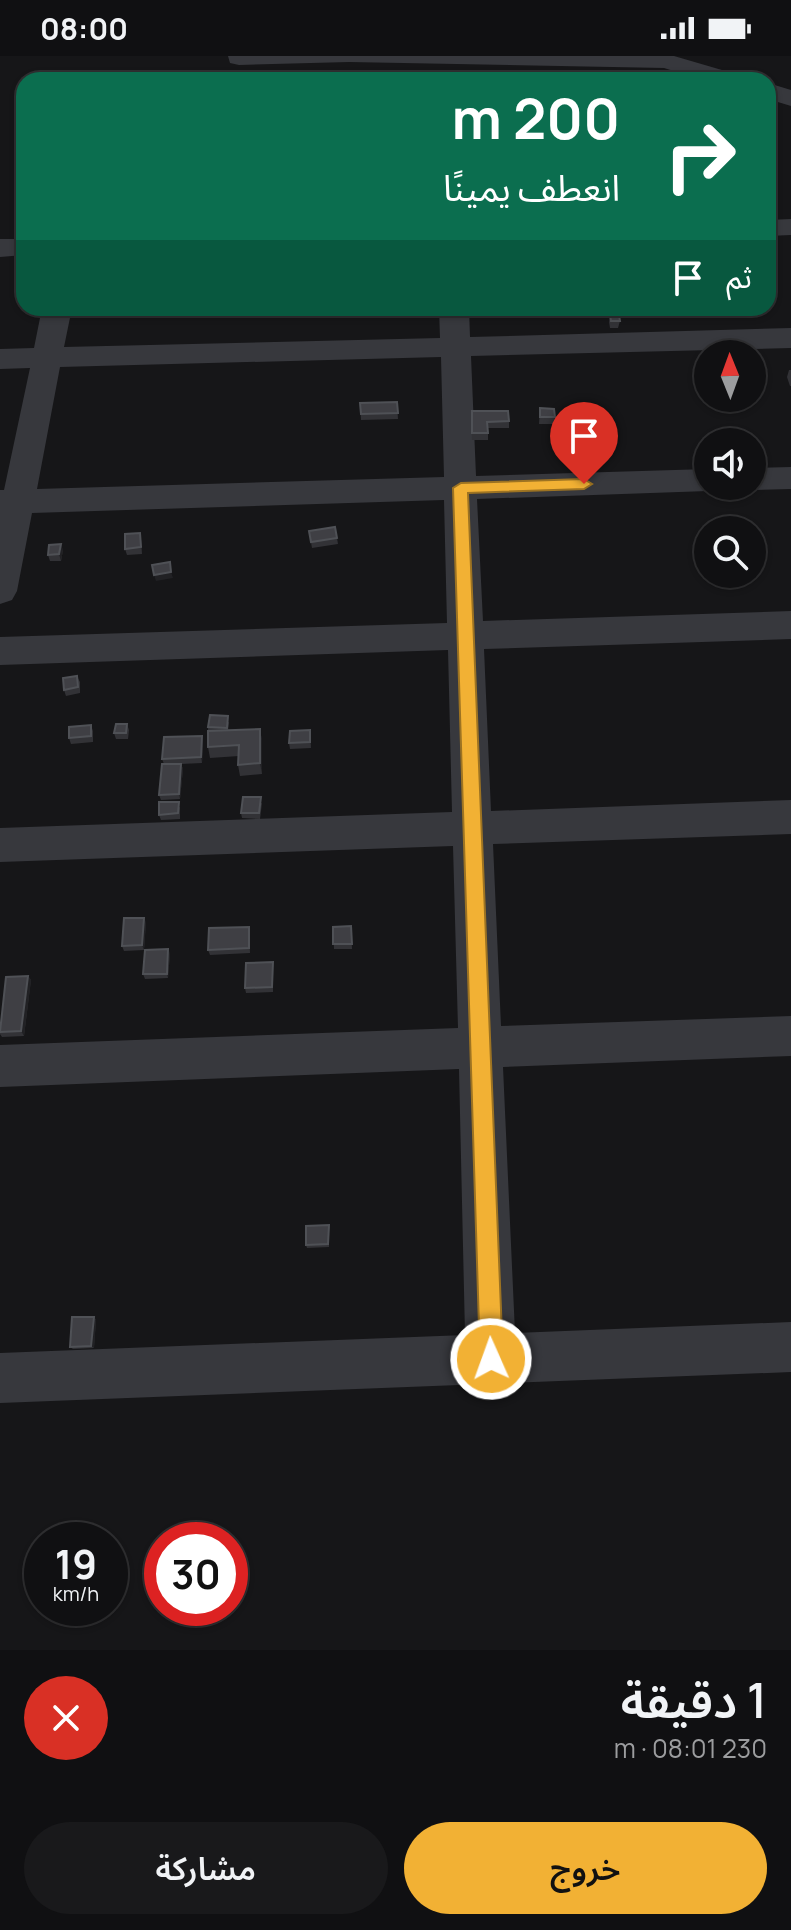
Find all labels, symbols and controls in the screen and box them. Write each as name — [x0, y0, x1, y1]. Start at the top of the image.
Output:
text: 08:00 — [40, 8, 128, 49]
text: 200 m — [451, 79, 620, 156]
icon: right — [648, 104, 752, 208]
text: انعطف يمينًا — [443, 163, 620, 212]
icon: arrive — [666, 256, 710, 300]
text: ثم — [726, 256, 752, 297]
north arrow — [694, 340, 766, 412]
map controls — [694, 340, 766, 588]
pin — [550, 402, 618, 484]
icon: arrive — [562, 414, 606, 458]
button: sound — [694, 428, 766, 500]
button: search — [694, 516, 766, 588]
position arrow — [449, 1317, 533, 1401]
speed limit sign: 30 — [144, 1522, 248, 1626]
text: 19 — [55, 1536, 97, 1591]
text: km/h — [53, 1580, 99, 1607]
text: 1 دقيقة — [621, 1667, 767, 1732]
button: close — [24, 1676, 108, 1760]
text: 230 m · 08:01 — [614, 1730, 767, 1766]
button: مشاركة — [24, 1822, 388, 1914]
button: خروج — [404, 1822, 767, 1914]

